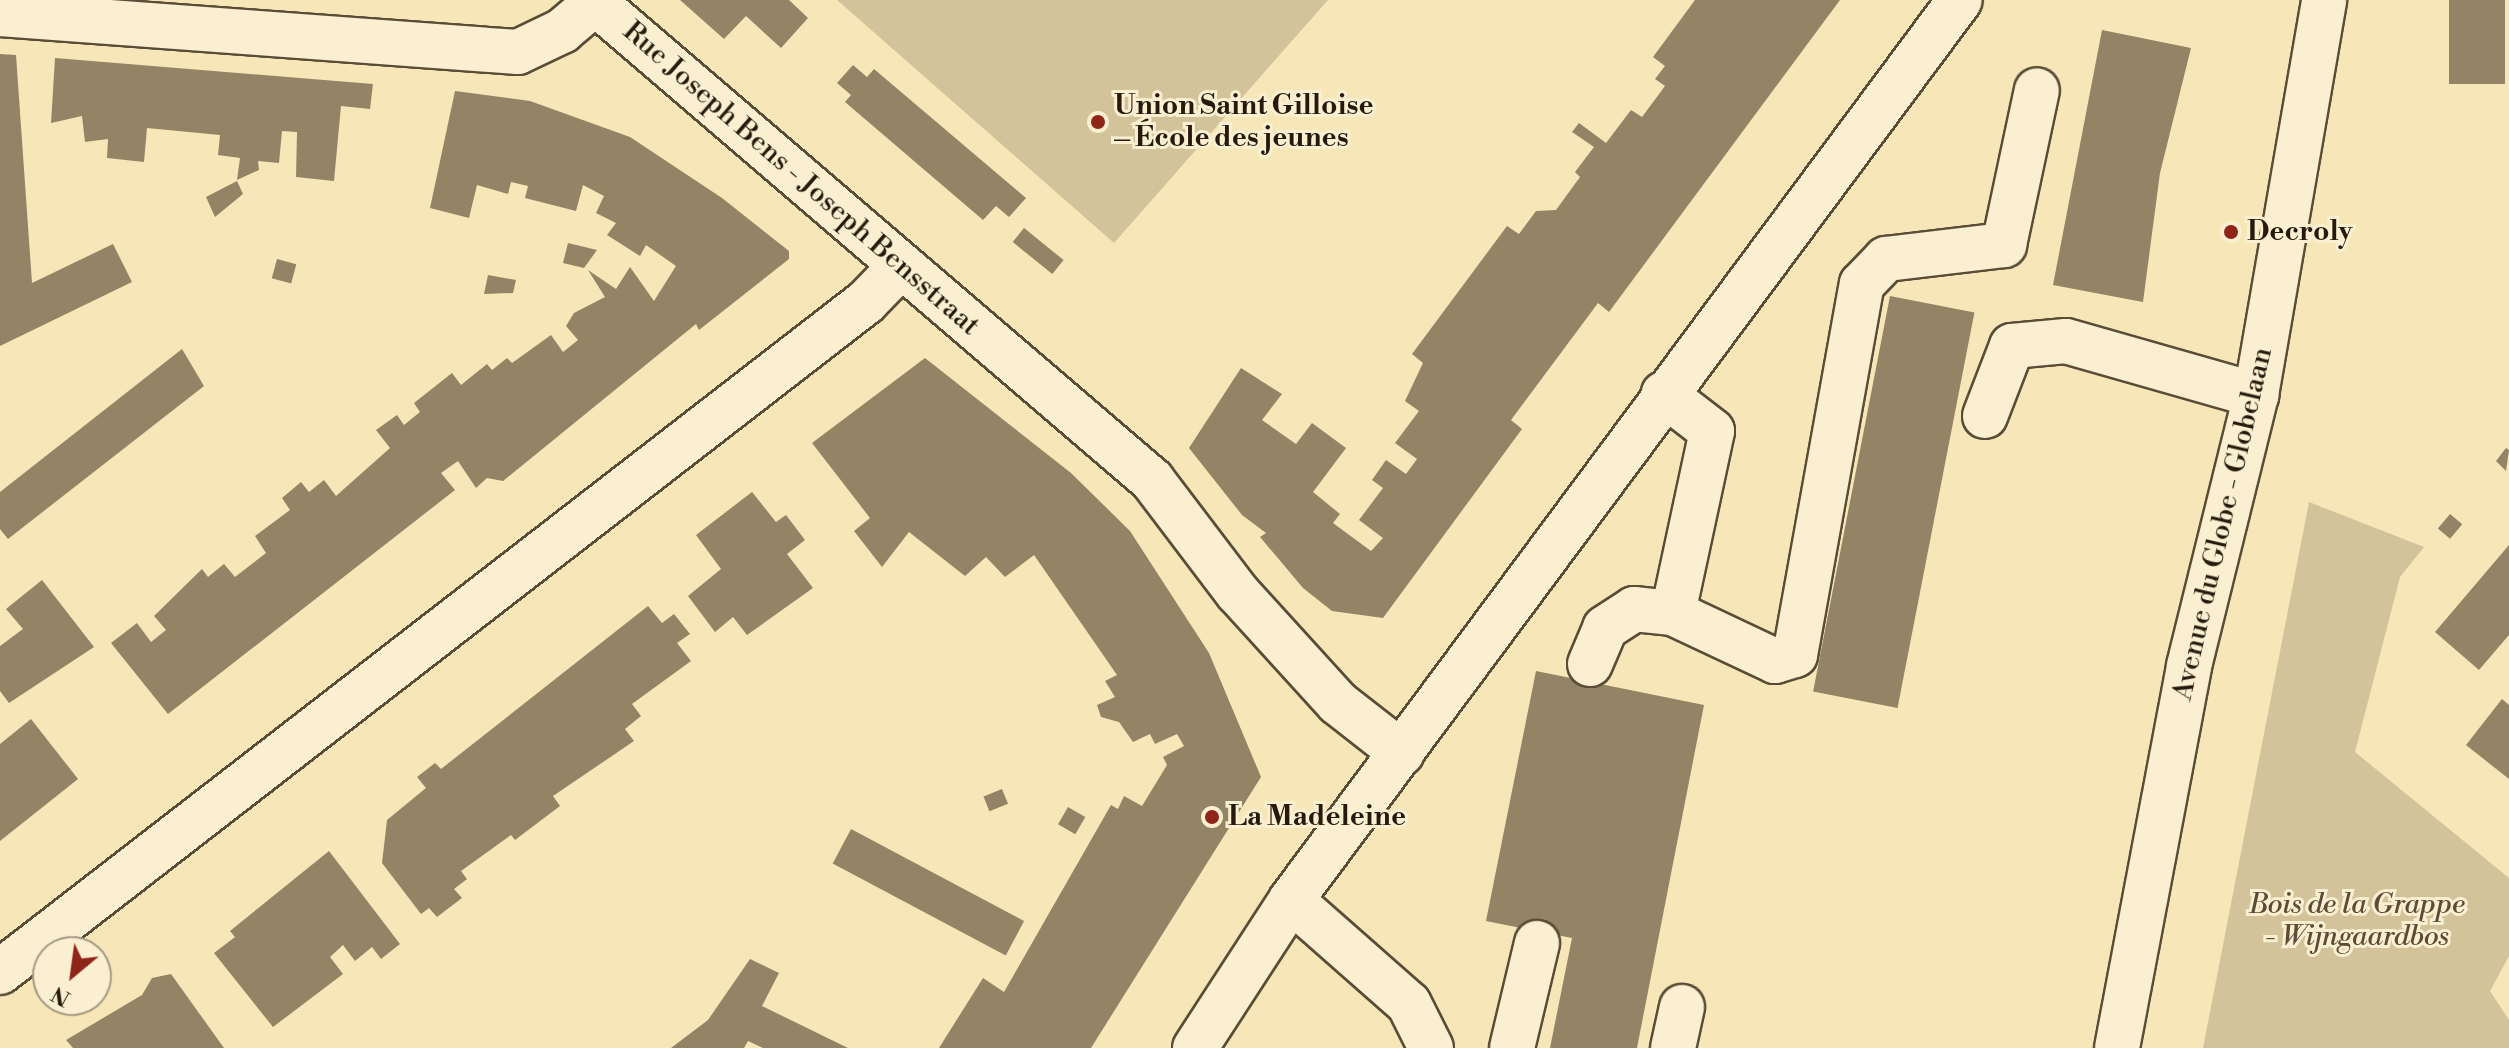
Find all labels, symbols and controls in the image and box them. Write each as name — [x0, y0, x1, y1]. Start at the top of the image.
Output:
street label: Rue Joseph Bens - Joseph Bensstraat — [616, 15, 986, 343]
place label: Union Saint Gilloise – École des jeunes — [1114, 89, 1374, 155]
marker: Union Saint Gilloise – École des jeunes — [1089, 113, 1107, 131]
place label: Decroly — [2247, 215, 2353, 249]
marker: Decroly — [2222, 223, 2240, 241]
street label: Avenue du Globe - Globelaan — [2166, 344, 2280, 704]
place label: La Madeleine — [1228, 800, 1406, 834]
marker: La Madeleine — [1203, 808, 1221, 826]
park label: Bois de la Grappe - Wijngaardbos — [2249, 888, 2465, 954]
north arrow — [32, 936, 112, 1016]
text: N — [47, 980, 75, 1012]

